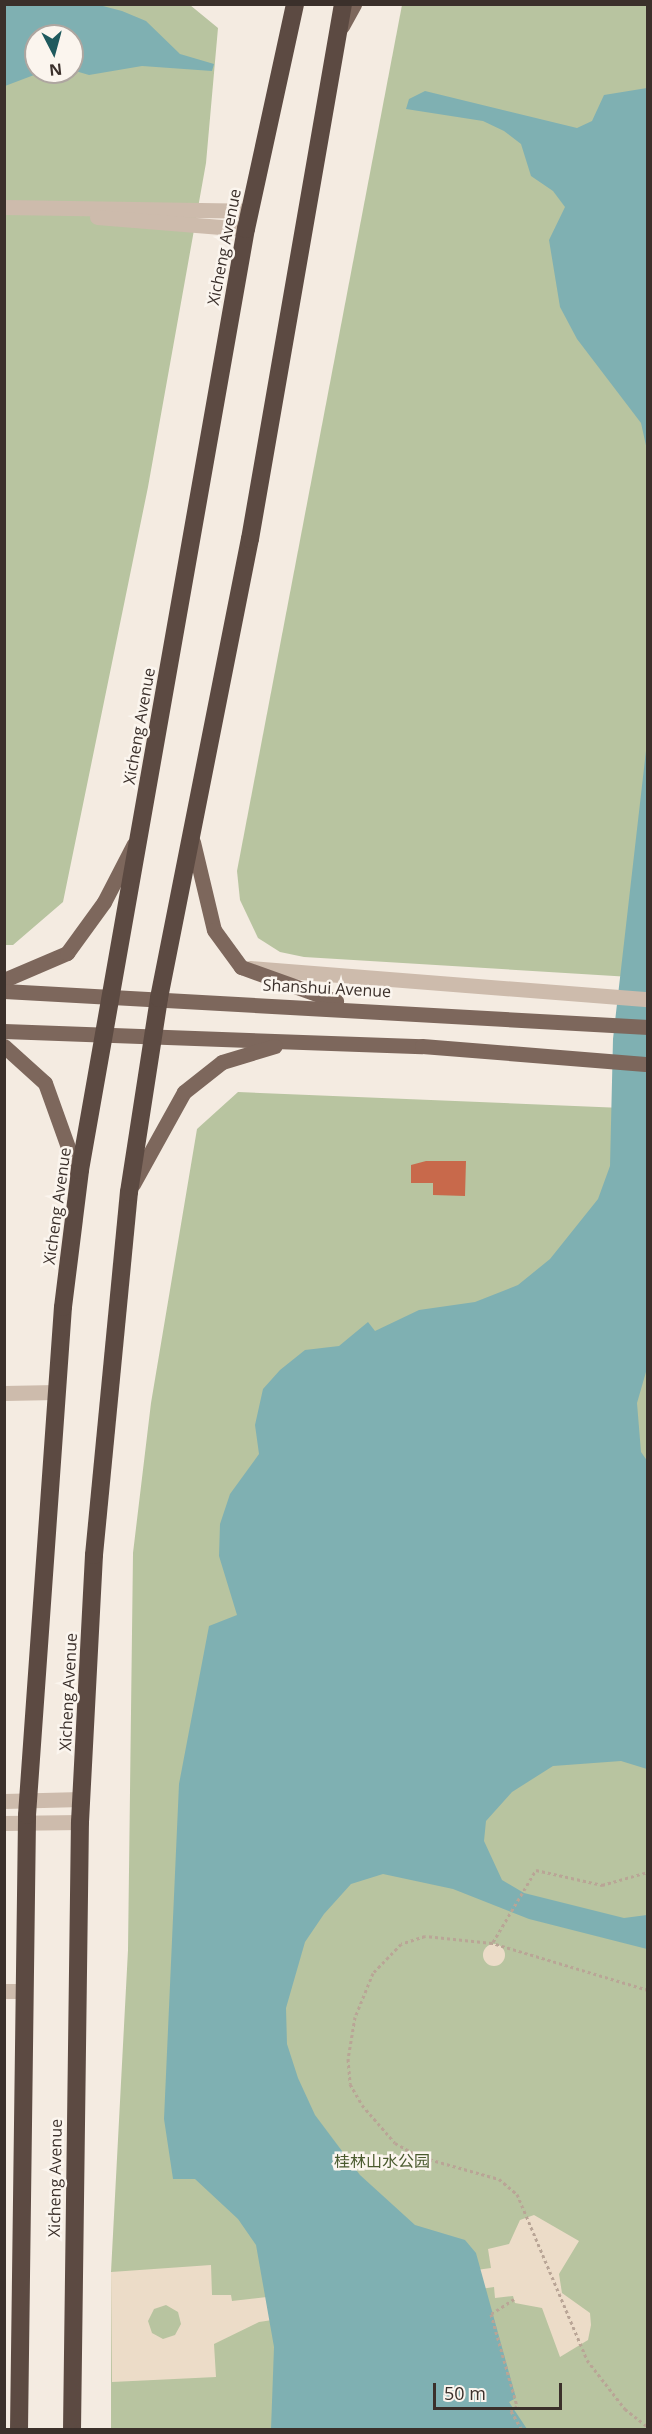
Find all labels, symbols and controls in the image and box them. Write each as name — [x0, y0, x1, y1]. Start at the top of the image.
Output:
north arrow — [24, 24, 84, 84]
text: N — [48, 58, 63, 82]
street label: Xicheng Avenue — [203, 187, 245, 307]
street label: Xicheng Avenue — [119, 666, 159, 786]
street label: Shanshui Avenue — [262, 975, 392, 1001]
street label: Xicheng Avenue — [39, 1146, 75, 1266]
street label: Xicheng Avenue — [55, 1633, 81, 1751]
street label: Xicheng Avenue — [44, 2119, 66, 2237]
park label: 桂林山水公园 — [334, 2151, 430, 2171]
scale bar — [436, 2371, 565, 2409]
text: 50 m — [444, 2381, 486, 2405]

